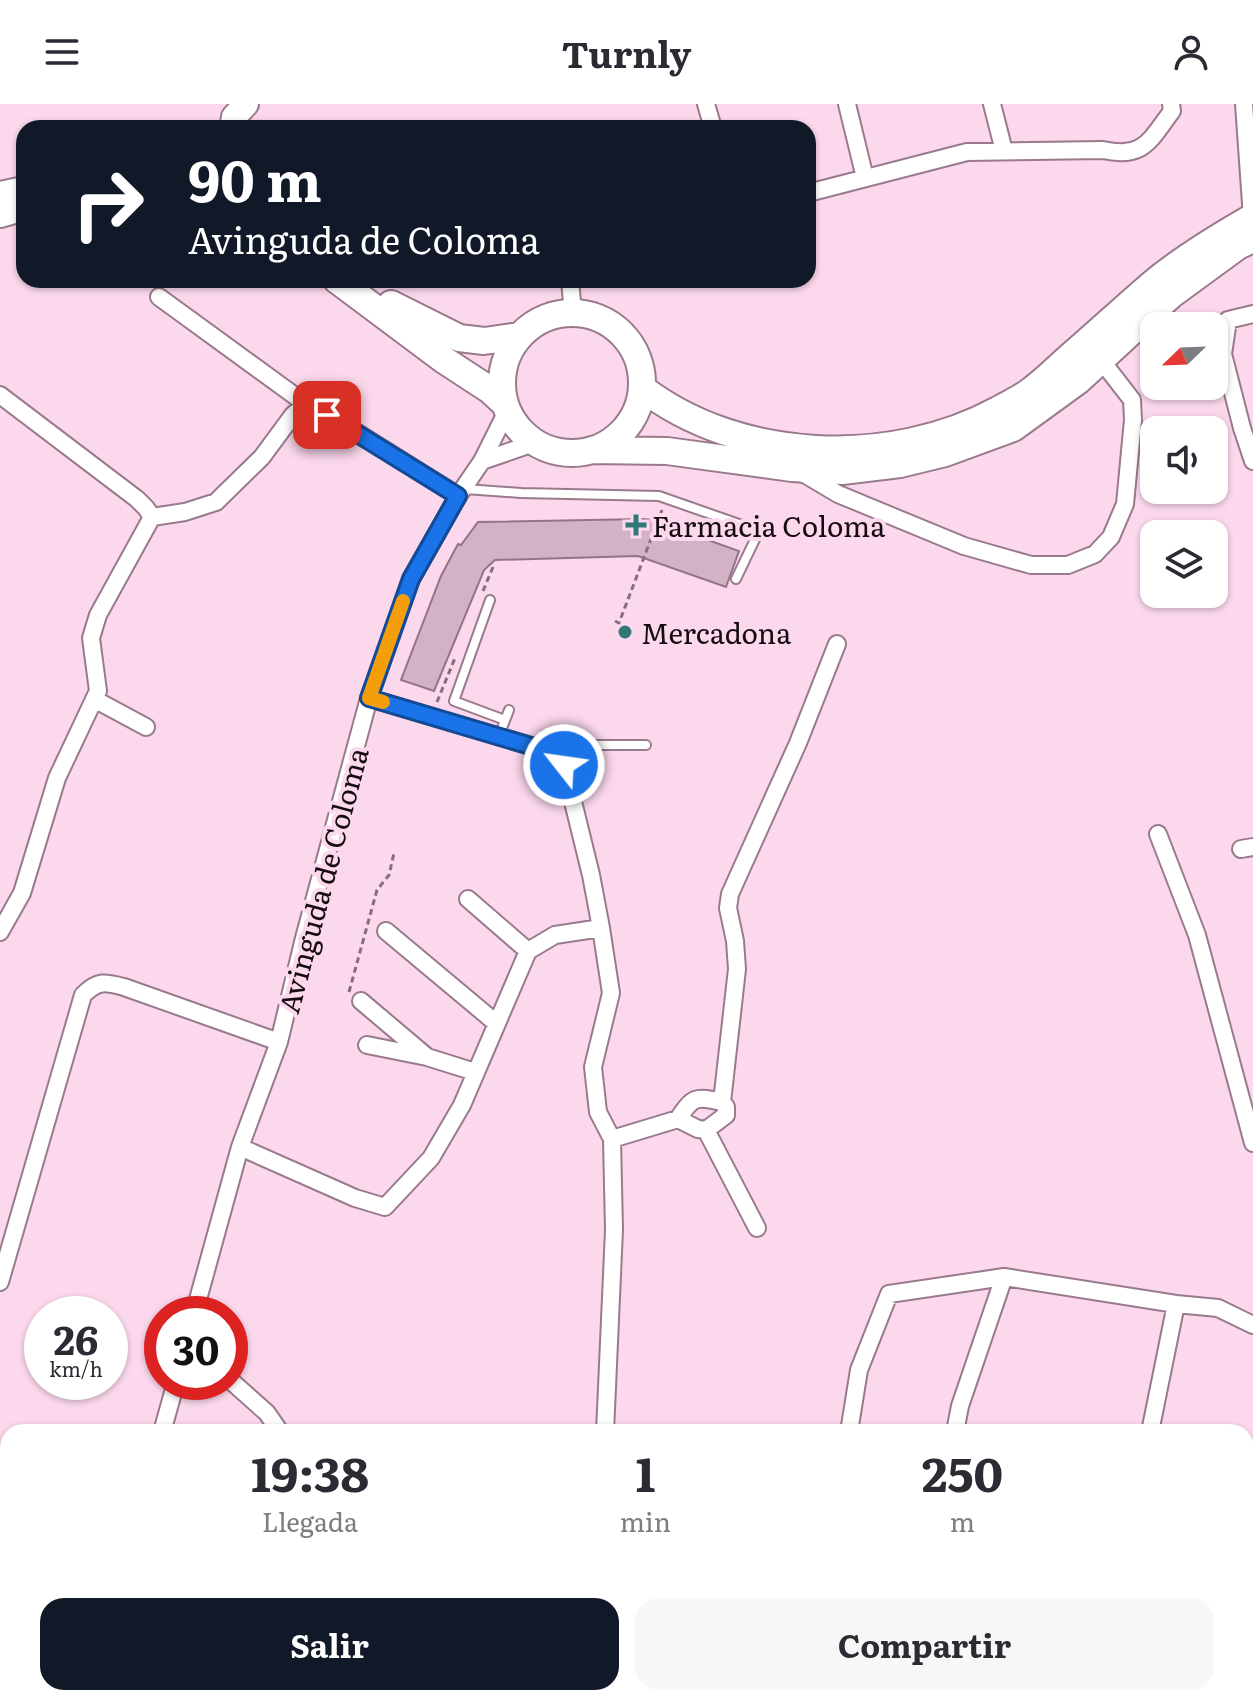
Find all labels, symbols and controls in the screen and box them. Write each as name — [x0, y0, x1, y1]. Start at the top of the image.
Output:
text: Turnly — [562, 26, 691, 79]
icon: menu — [40, 30, 84, 74]
icon: person — [1169, 30, 1213, 74]
text: 90 m — [188, 136, 322, 219]
icon: right — [56, 152, 160, 256]
text: Avinguda de Coloma — [188, 212, 540, 265]
north arrow — [1140, 312, 1228, 400]
map controls — [1140, 312, 1228, 608]
pin — [293, 381, 361, 449]
icon: arrive — [305, 393, 349, 437]
button: sound — [1140, 416, 1228, 504]
place label: Farmacia Coloma — [652, 504, 885, 546]
marker: Farmacia Coloma — [627, 516, 645, 534]
button: layers — [1140, 520, 1228, 608]
place label: Mercadona — [641, 611, 791, 653]
marker: Mercadona — [616, 623, 634, 641]
position arrow — [522, 723, 606, 807]
street label: Avinguda de Coloma — [266, 742, 378, 1018]
speed limit sign: 30 — [144, 1296, 248, 1400]
text: 26 — [54, 1308, 98, 1367]
text: km/h — [49, 1353, 103, 1383]
text: 19:38 — [251, 1436, 369, 1507]
text: 1 — [635, 1436, 655, 1507]
text: 250 — [922, 1436, 1003, 1507]
text: Llegada — [262, 1501, 358, 1540]
text: min — [620, 1501, 671, 1540]
text: m — [950, 1501, 975, 1540]
button: Salir — [40, 1598, 619, 1690]
button: Compartir — [635, 1598, 1214, 1690]

